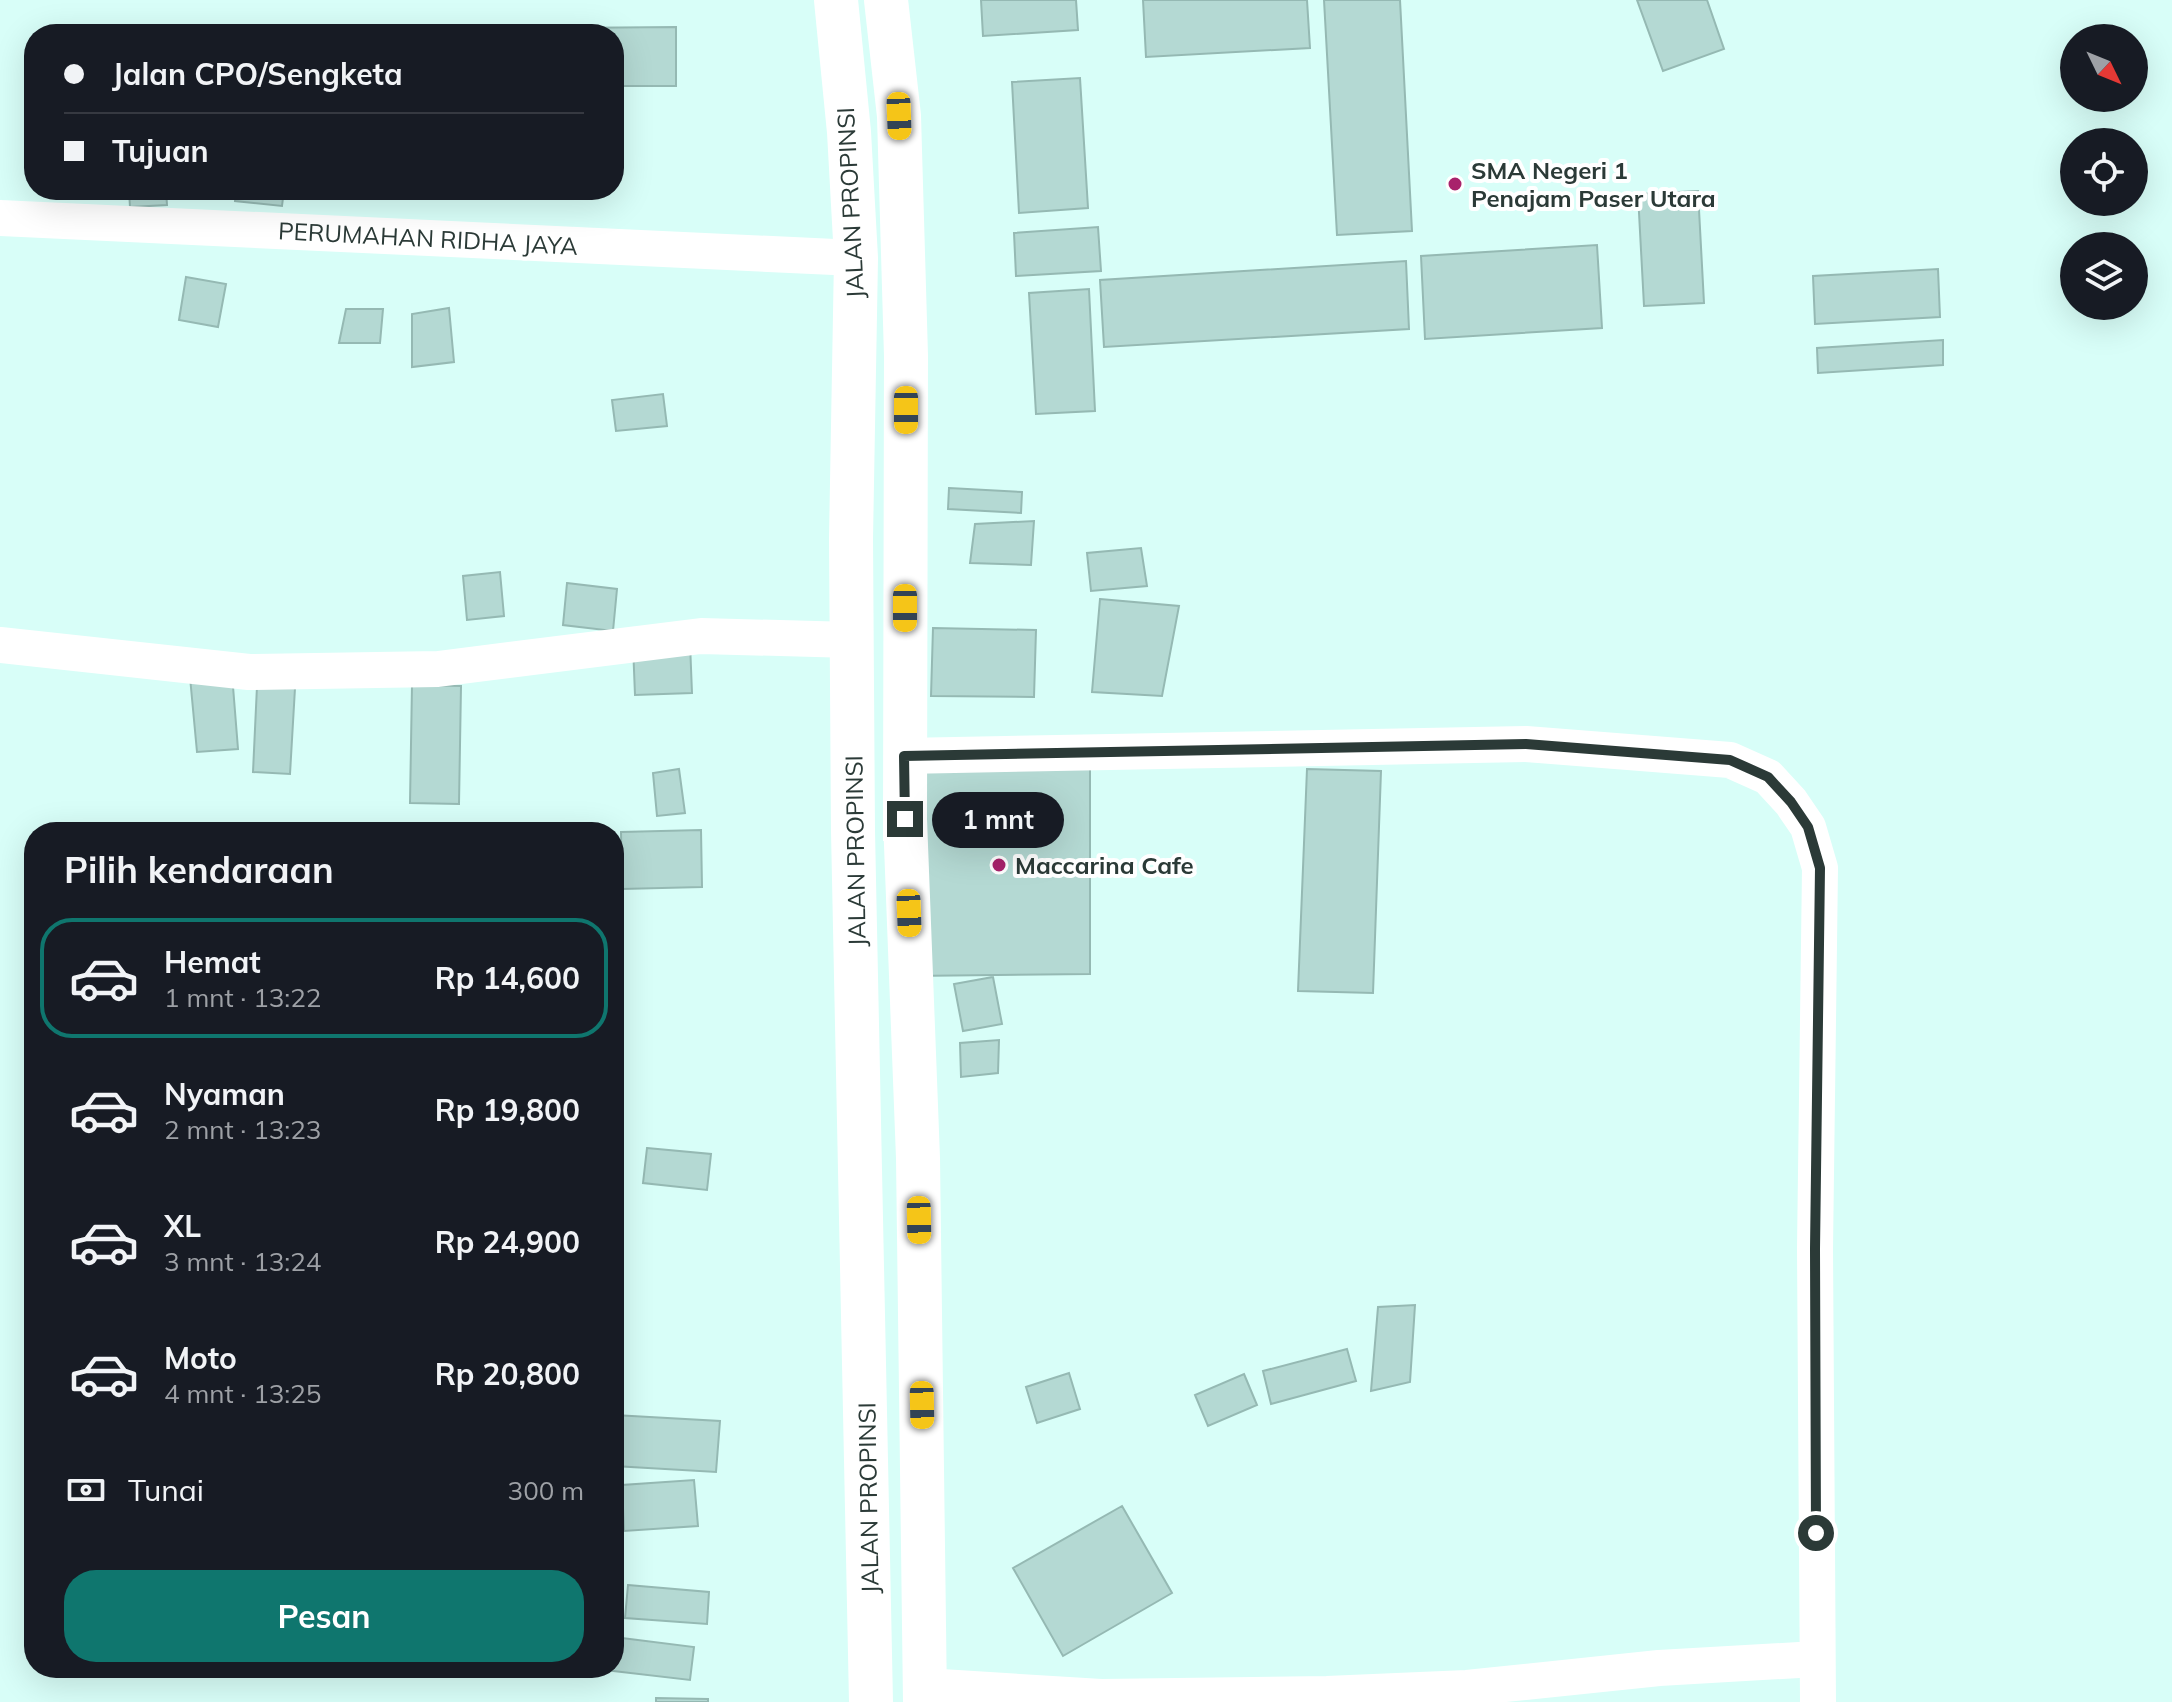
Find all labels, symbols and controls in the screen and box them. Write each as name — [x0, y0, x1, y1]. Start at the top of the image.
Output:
north arrow — [2060, 24, 2148, 112]
map controls — [2060, 24, 2148, 320]
text: Jalan CPO/Sengketa — [112, 55, 403, 93]
car — [886, 92, 912, 140]
street label: JALAN PROPINSI — [830, 107, 870, 299]
button: locate — [2060, 128, 2148, 216]
text: Tujuan — [112, 132, 209, 170]
place label: SMA Negeri 1 Penajam Paser Utara — [1471, 155, 1716, 213]
marker: SMA Negeri 1 Penajam Paser Utara — [1446, 175, 1464, 193]
street label: PERUMAHAN RIDHA JAYA — [277, 215, 579, 261]
button: layers — [2060, 232, 2148, 320]
car — [894, 386, 918, 434]
car — [893, 584, 917, 632]
street label: JALAN PROPINSI — [838, 755, 872, 947]
callout: 1 mnt — [933, 791, 1065, 847]
route end — [887, 801, 923, 837]
text: 1 mnt — [962, 803, 1034, 836]
text: Pilih kendaraan — [64, 847, 334, 892]
place label: Maccarina Cafe — [1015, 850, 1194, 880]
marker: Maccarina Cafe — [990, 856, 1008, 874]
car — [896, 889, 922, 937]
icon: car — [68, 942, 140, 1014]
text: Hemat — [164, 943, 261, 981]
text: Rp 14,600 — [435, 959, 580, 997]
text: 1 mnt · 13:22 — [164, 981, 321, 1014]
icon: car — [68, 1074, 140, 1146]
text: Nyaman — [164, 1075, 285, 1113]
text: Rp 19,800 — [435, 1091, 580, 1129]
text: 2 mnt · 13:23 — [164, 1113, 321, 1146]
car — [907, 1196, 931, 1244]
icon: car — [68, 1206, 140, 1278]
text: XL — [164, 1207, 201, 1245]
text: Rp 24,900 — [435, 1223, 580, 1261]
text: 3 mnt · 13:24 — [164, 1245, 321, 1278]
icon: car — [68, 1338, 140, 1410]
text: Moto — [164, 1339, 237, 1377]
text: Rp 20,800 — [435, 1355, 580, 1393]
text: 4 mnt · 13:25 — [164, 1377, 321, 1410]
car — [910, 1381, 934, 1429]
street label: JALAN PROPINSI — [851, 1402, 885, 1594]
icon: cash — [64, 1468, 108, 1512]
text: Tunai — [128, 1471, 204, 1509]
text: 300 m — [508, 1474, 584, 1507]
route start — [1798, 1515, 1834, 1551]
button: Pesan — [64, 1570, 584, 1662]

